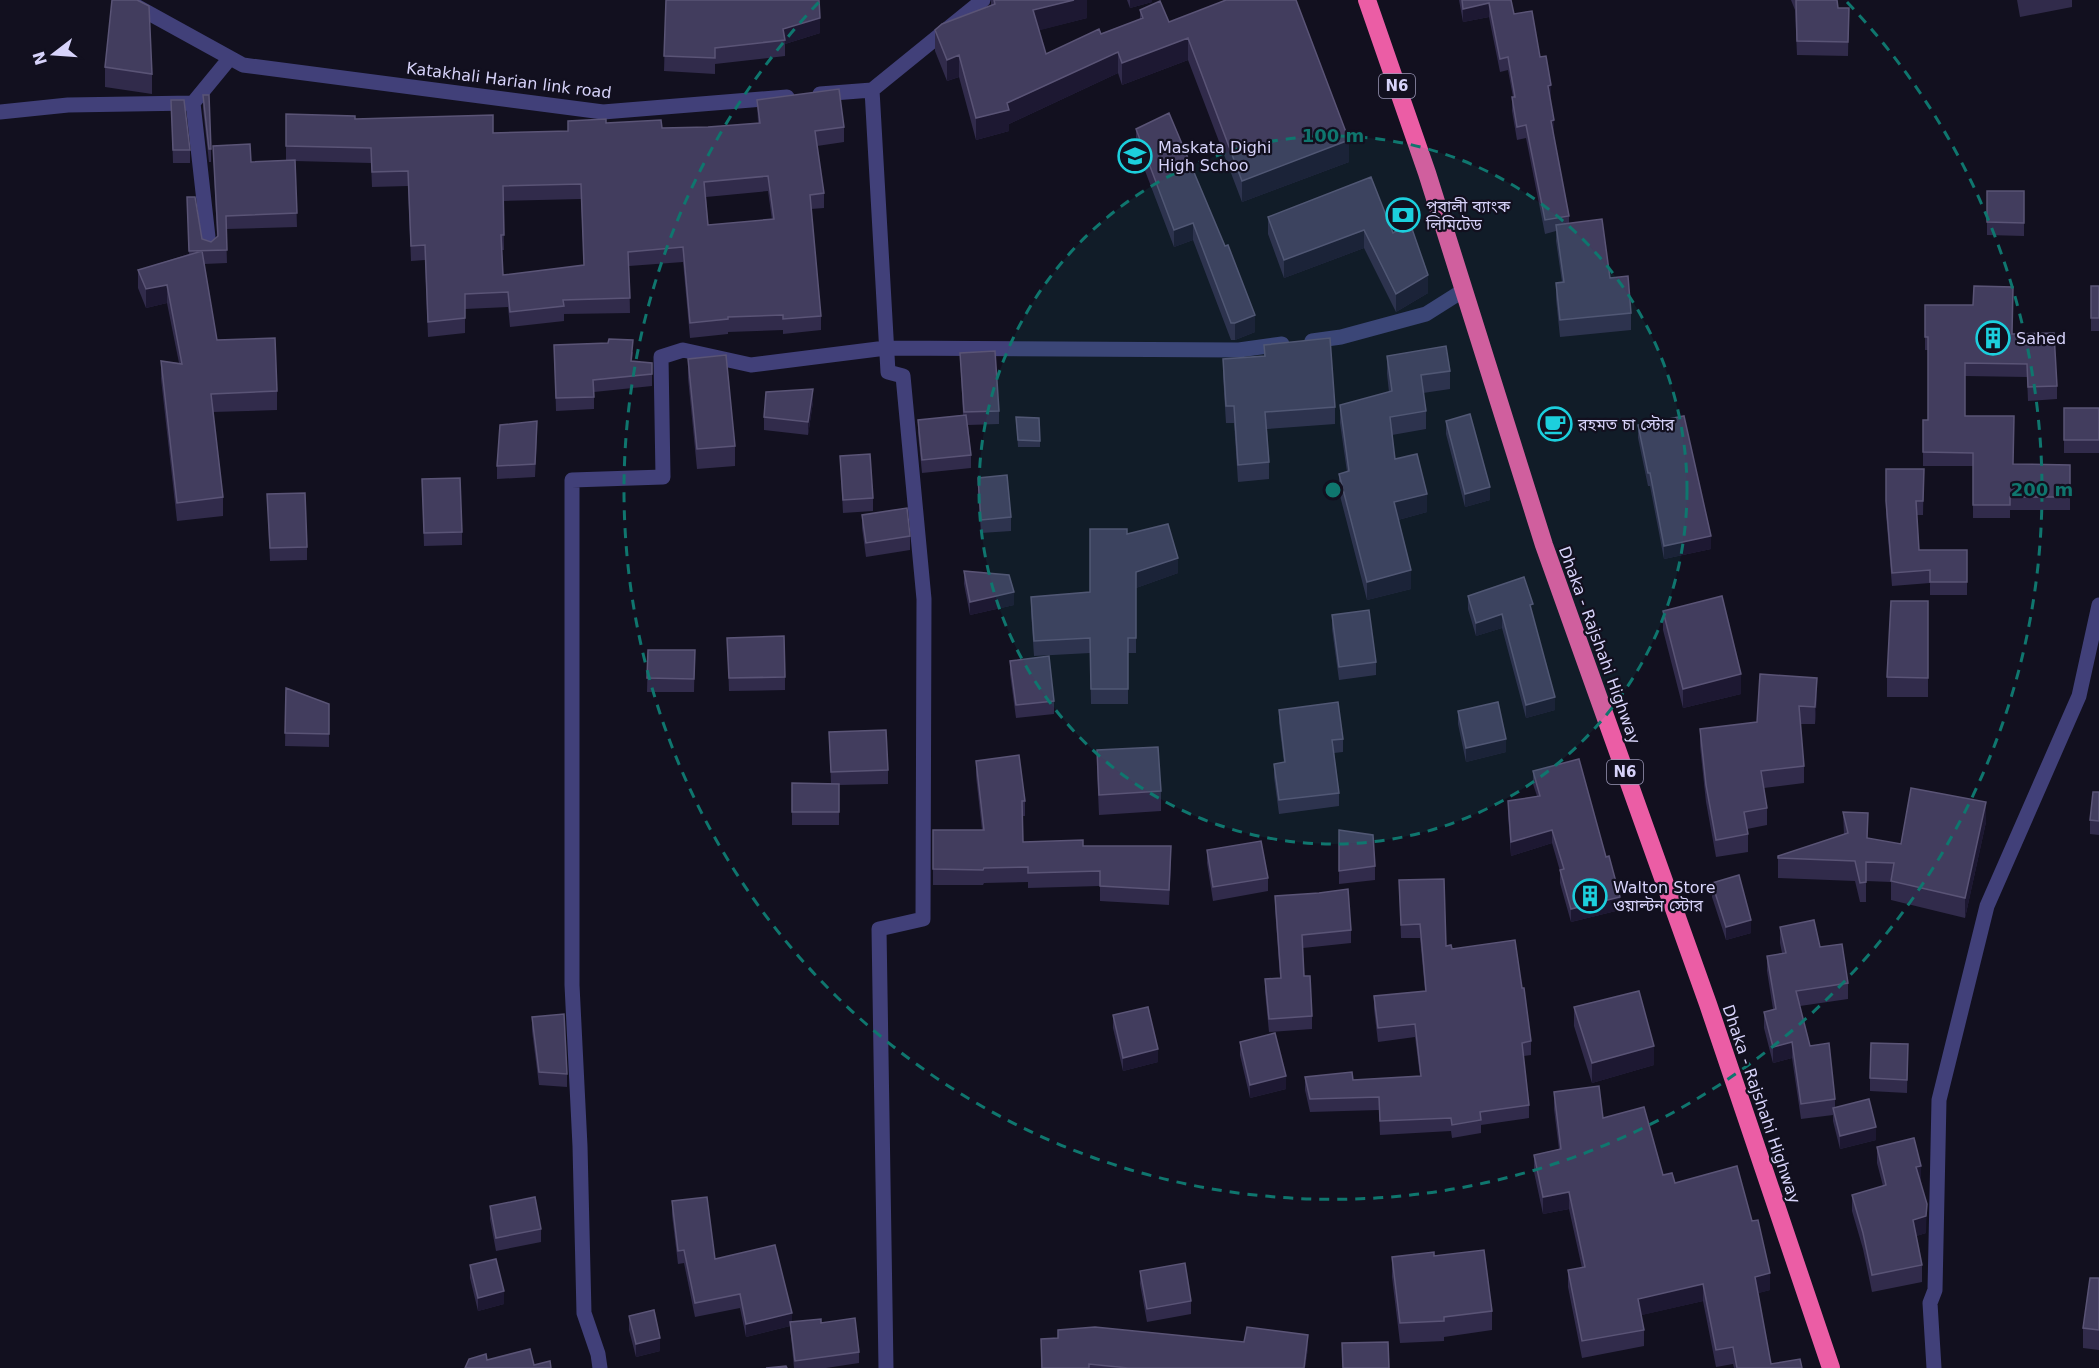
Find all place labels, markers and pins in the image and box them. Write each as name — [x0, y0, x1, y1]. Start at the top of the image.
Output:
school or university icon: Maskata Dighi High Schoo — [1117, 138, 1153, 174]
place label: Maskata Dighi High Schoo — [1158, 138, 1271, 175]
bank icon: পূবালী ব্যাংক লিমিটেড — [1385, 197, 1421, 233]
place label: পূবালী ব্যাংক লিমিটেড — [1425, 197, 1511, 234]
building icon: Sahed — [1975, 320, 2011, 356]
place label: Sahed — [2016, 329, 2066, 348]
cafe icon: রহমত চা স্টোর — [1537, 406, 1573, 442]
place label: রহমত চা স্টোর — [1577, 415, 1675, 434]
centre of rings — [1323, 480, 1343, 500]
building icon: Walton Store ওয়াল্টন স্টোর — [1572, 878, 1608, 914]
place label: Walton Store ওয়াল্টন স্টোর — [1613, 878, 1716, 915]

